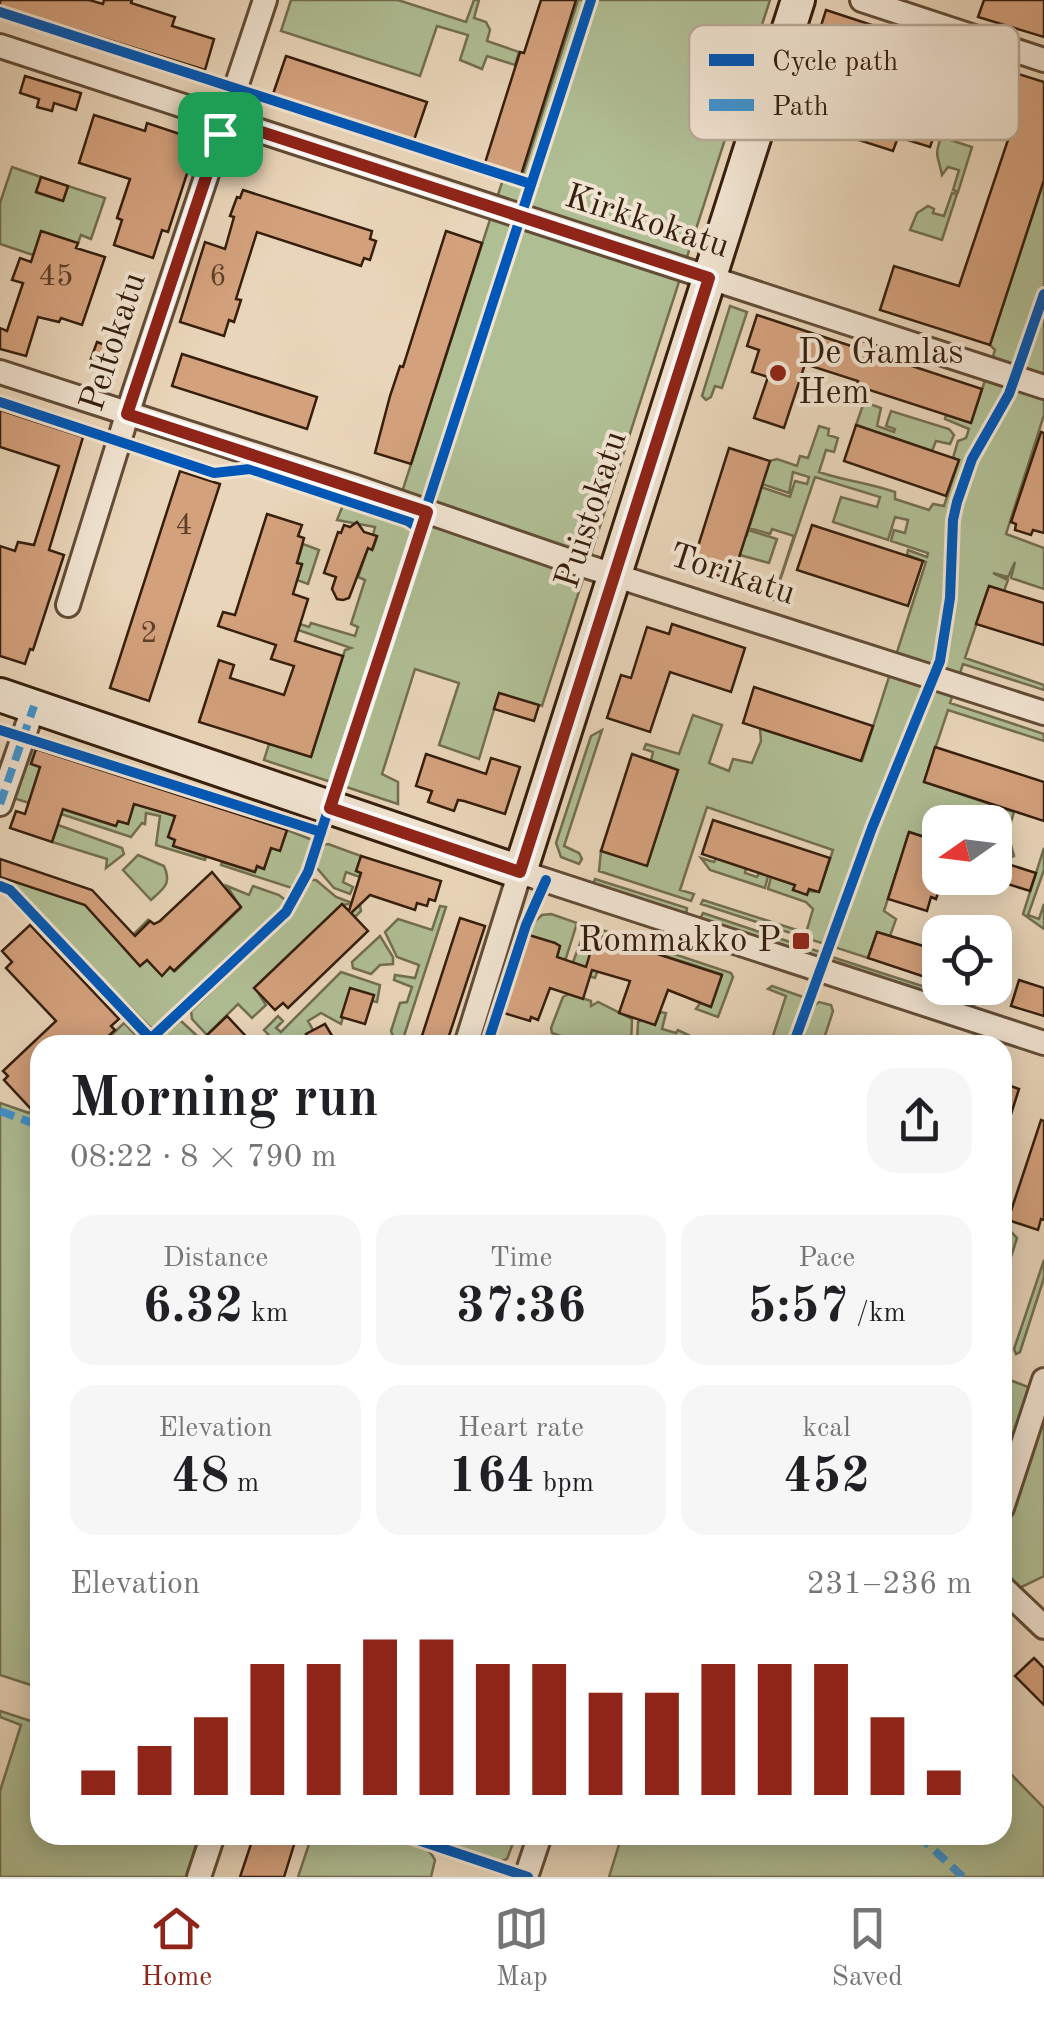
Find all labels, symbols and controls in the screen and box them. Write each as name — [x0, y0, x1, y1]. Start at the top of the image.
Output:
legend — [689, 25, 1019, 140]
text: Cycle path — [772, 49, 898, 77]
pin — [178, 92, 263, 177]
text: Path — [772, 94, 829, 122]
icon: arrive — [193, 107, 248, 162]
street label: Kirkkokatu — [561, 179, 733, 265]
house number: 45 — [39, 262, 73, 292]
house number: 6 — [209, 262, 227, 292]
street label: Peltokatu — [75, 268, 153, 416]
place label: De Gamlas Hem — [798, 336, 963, 411]
marker: De Gamlas Hem — [767, 362, 789, 384]
street label: Puistokatu — [550, 427, 634, 593]
house number: 4 — [175, 511, 193, 541]
street label: Torikatu — [665, 538, 799, 612]
house number: 2 — [140, 619, 158, 649]
north arrow — [922, 805, 1012, 895]
map controls — [922, 805, 1012, 1005]
button: locate — [922, 915, 1012, 1005]
place label: Rommakko P — [578, 924, 781, 959]
marker: Rommakko P — [790, 930, 812, 952]
button: share — [867, 1068, 972, 1173]
text: Morning run — [70, 1073, 379, 1128]
text: 08:22 · 8 × 790 m — [70, 1142, 337, 1174]
text: Distance — [163, 1245, 268, 1273]
text: Time — [490, 1245, 552, 1273]
text: Pace — [798, 1245, 855, 1273]
text: 6.32 — [143, 1283, 244, 1333]
text: 37:36 — [456, 1283, 586, 1333]
text: 5:57 — [748, 1283, 849, 1333]
text: km — [244, 1300, 288, 1328]
text: /km — [849, 1300, 906, 1328]
text: Elevation — [158, 1415, 272, 1443]
text: Heart rate — [458, 1415, 584, 1443]
text: kcal — [803, 1415, 851, 1443]
text: 48 — [171, 1453, 229, 1503]
text: 164 — [448, 1453, 535, 1503]
text: 452 — [783, 1453, 870, 1503]
text: m — [229, 1470, 259, 1498]
text: bpm — [535, 1470, 594, 1498]
text: Elevation — [70, 1569, 200, 1601]
text: 231–236 m — [806, 1569, 972, 1601]
tab: Home — [141, 1901, 212, 1996]
tab: Map — [494, 1901, 549, 1996]
tab: Saved — [832, 1901, 903, 1996]

